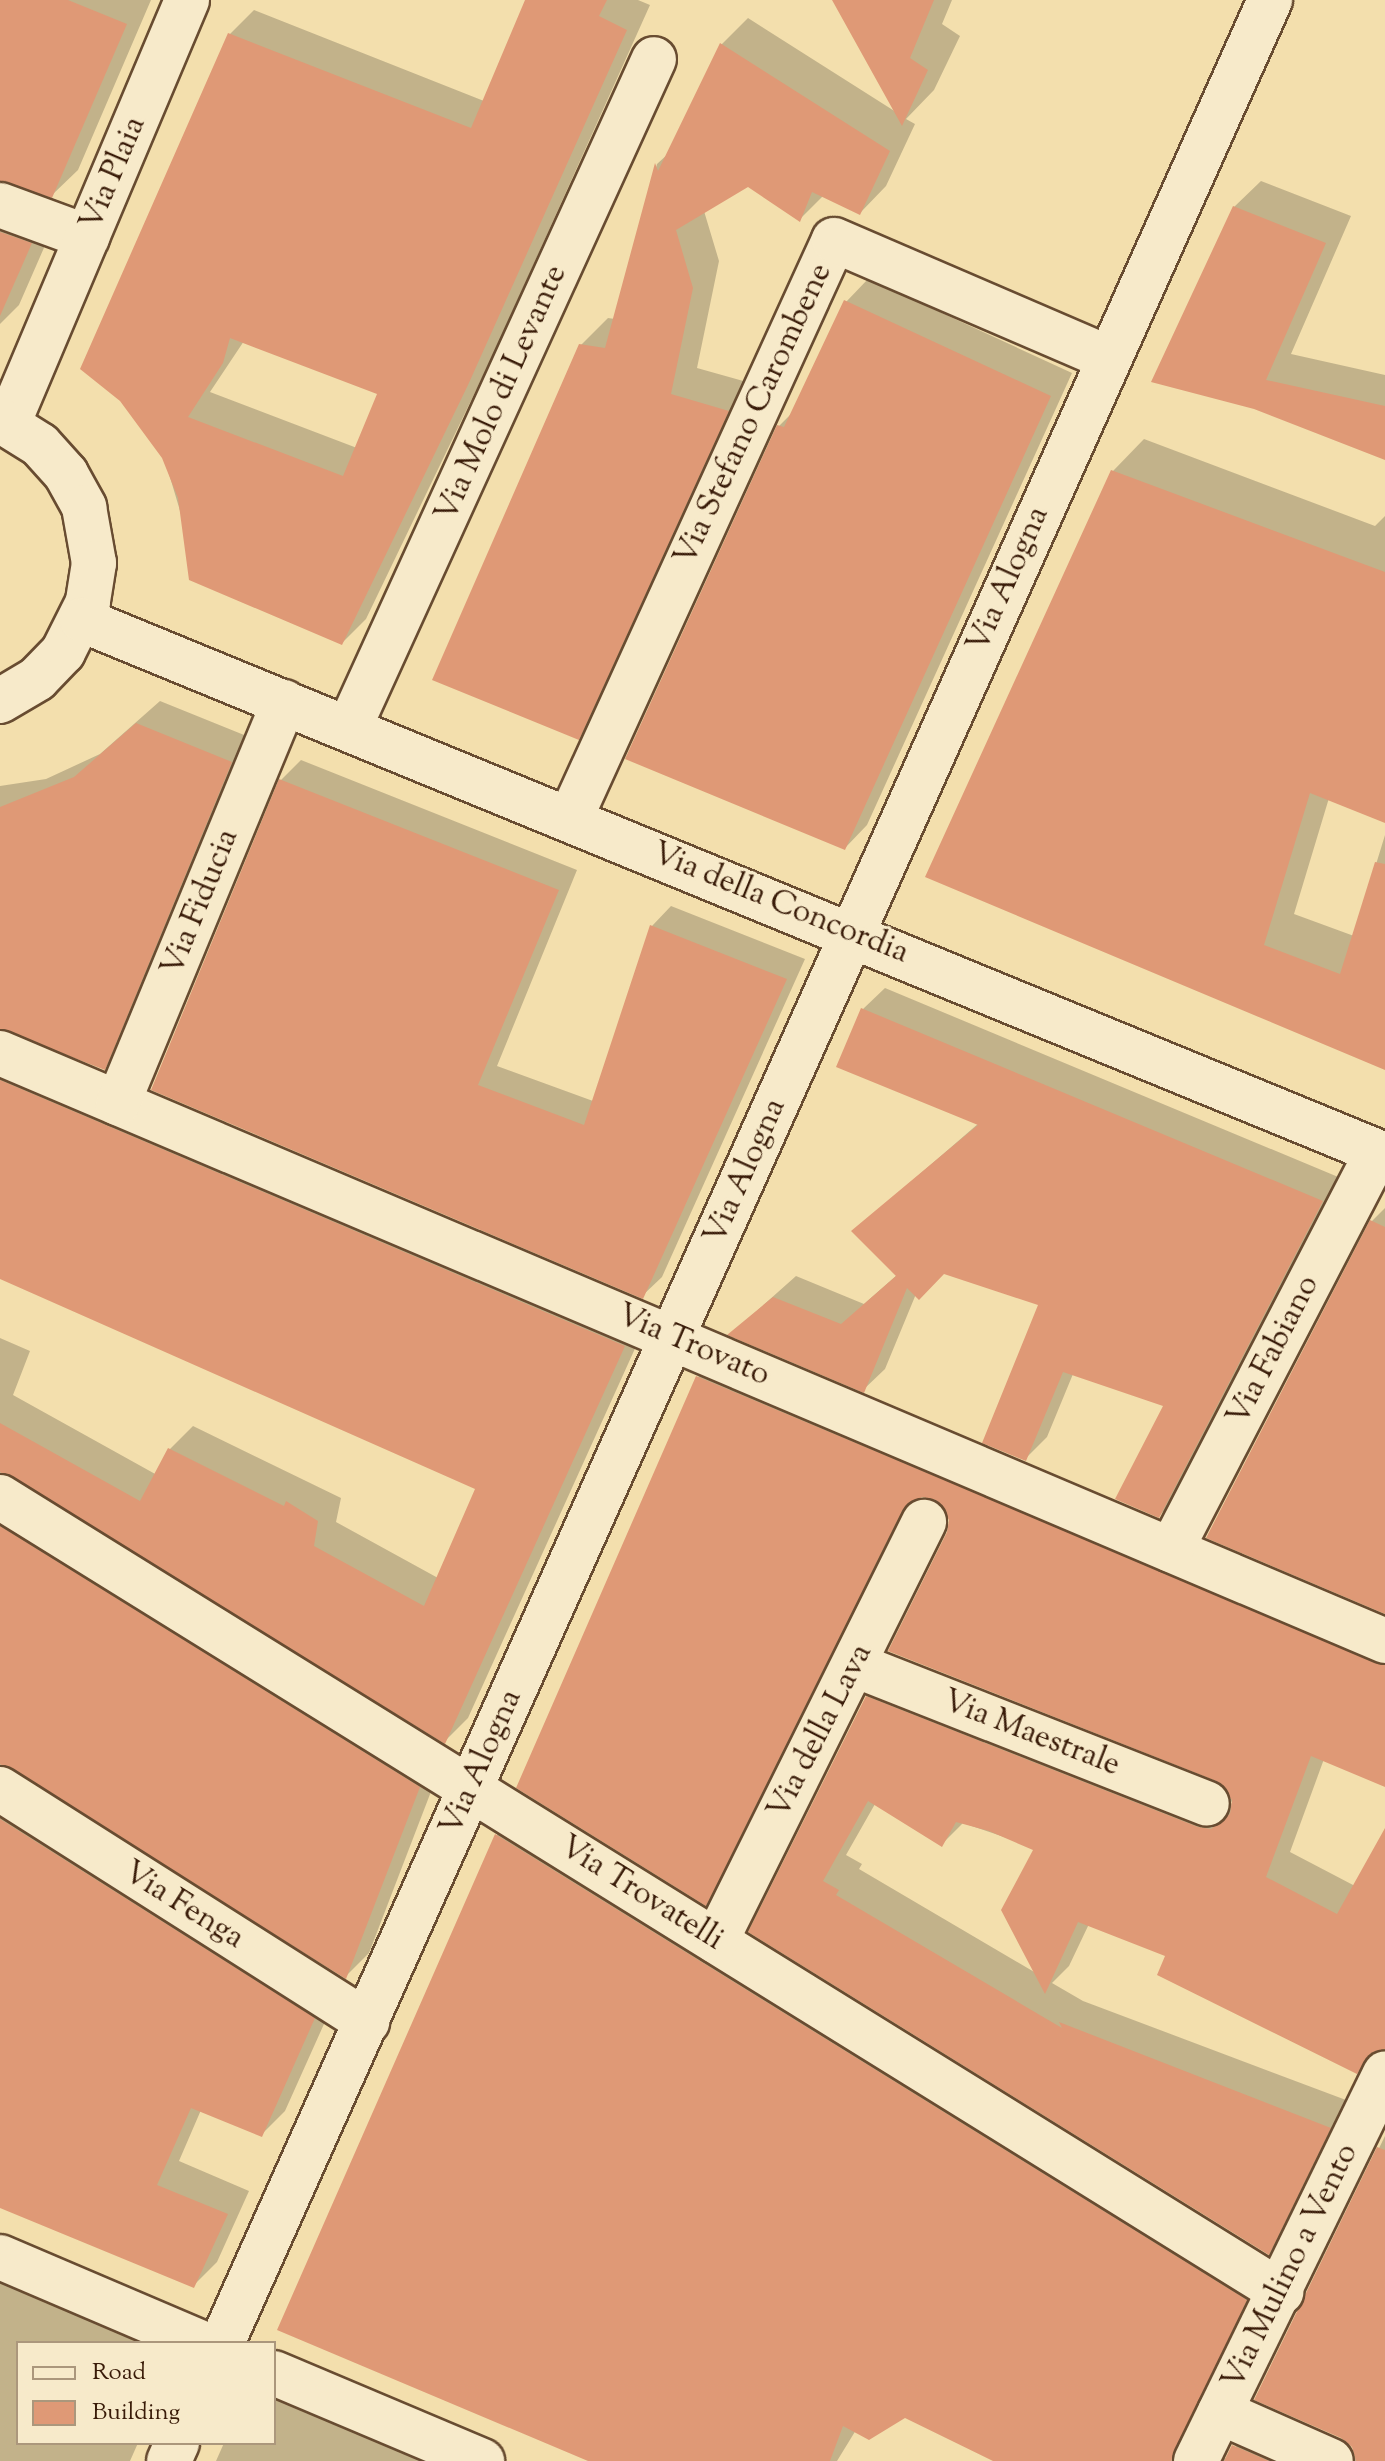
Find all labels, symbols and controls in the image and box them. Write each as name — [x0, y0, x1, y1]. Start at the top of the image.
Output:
street label: Via Plaia — [73, 111, 155, 237]
street label: Via Stefano Carombene — [667, 258, 841, 572]
street label: Via Molo di Levante — [428, 259, 576, 529]
street label: Via Alogna — [960, 501, 1058, 659]
street label: Via Fiducia — [154, 824, 248, 982]
street label: Via della Concordia — [646, 835, 914, 973]
street label: Via Alogna — [697, 1093, 795, 1251]
street label: Via Fabiano — [1220, 1269, 1328, 1433]
street label: Via Trovato — [611, 1297, 775, 1395]
street label: Via della Lava — [760, 1638, 882, 1826]
street label: Via Maestrale — [937, 1683, 1125, 1785]
street label: Via Alogna — [433, 1684, 531, 1842]
street label: Via Trovatelli — [552, 1828, 730, 1960]
street label: Via Fenga — [115, 1854, 251, 1958]
street label: Via Mulino a Vento — [1215, 2138, 1367, 2396]
legend — [16, 2341, 276, 2445]
text: Road — [92, 2356, 146, 2390]
text: Building — [92, 2396, 180, 2430]

